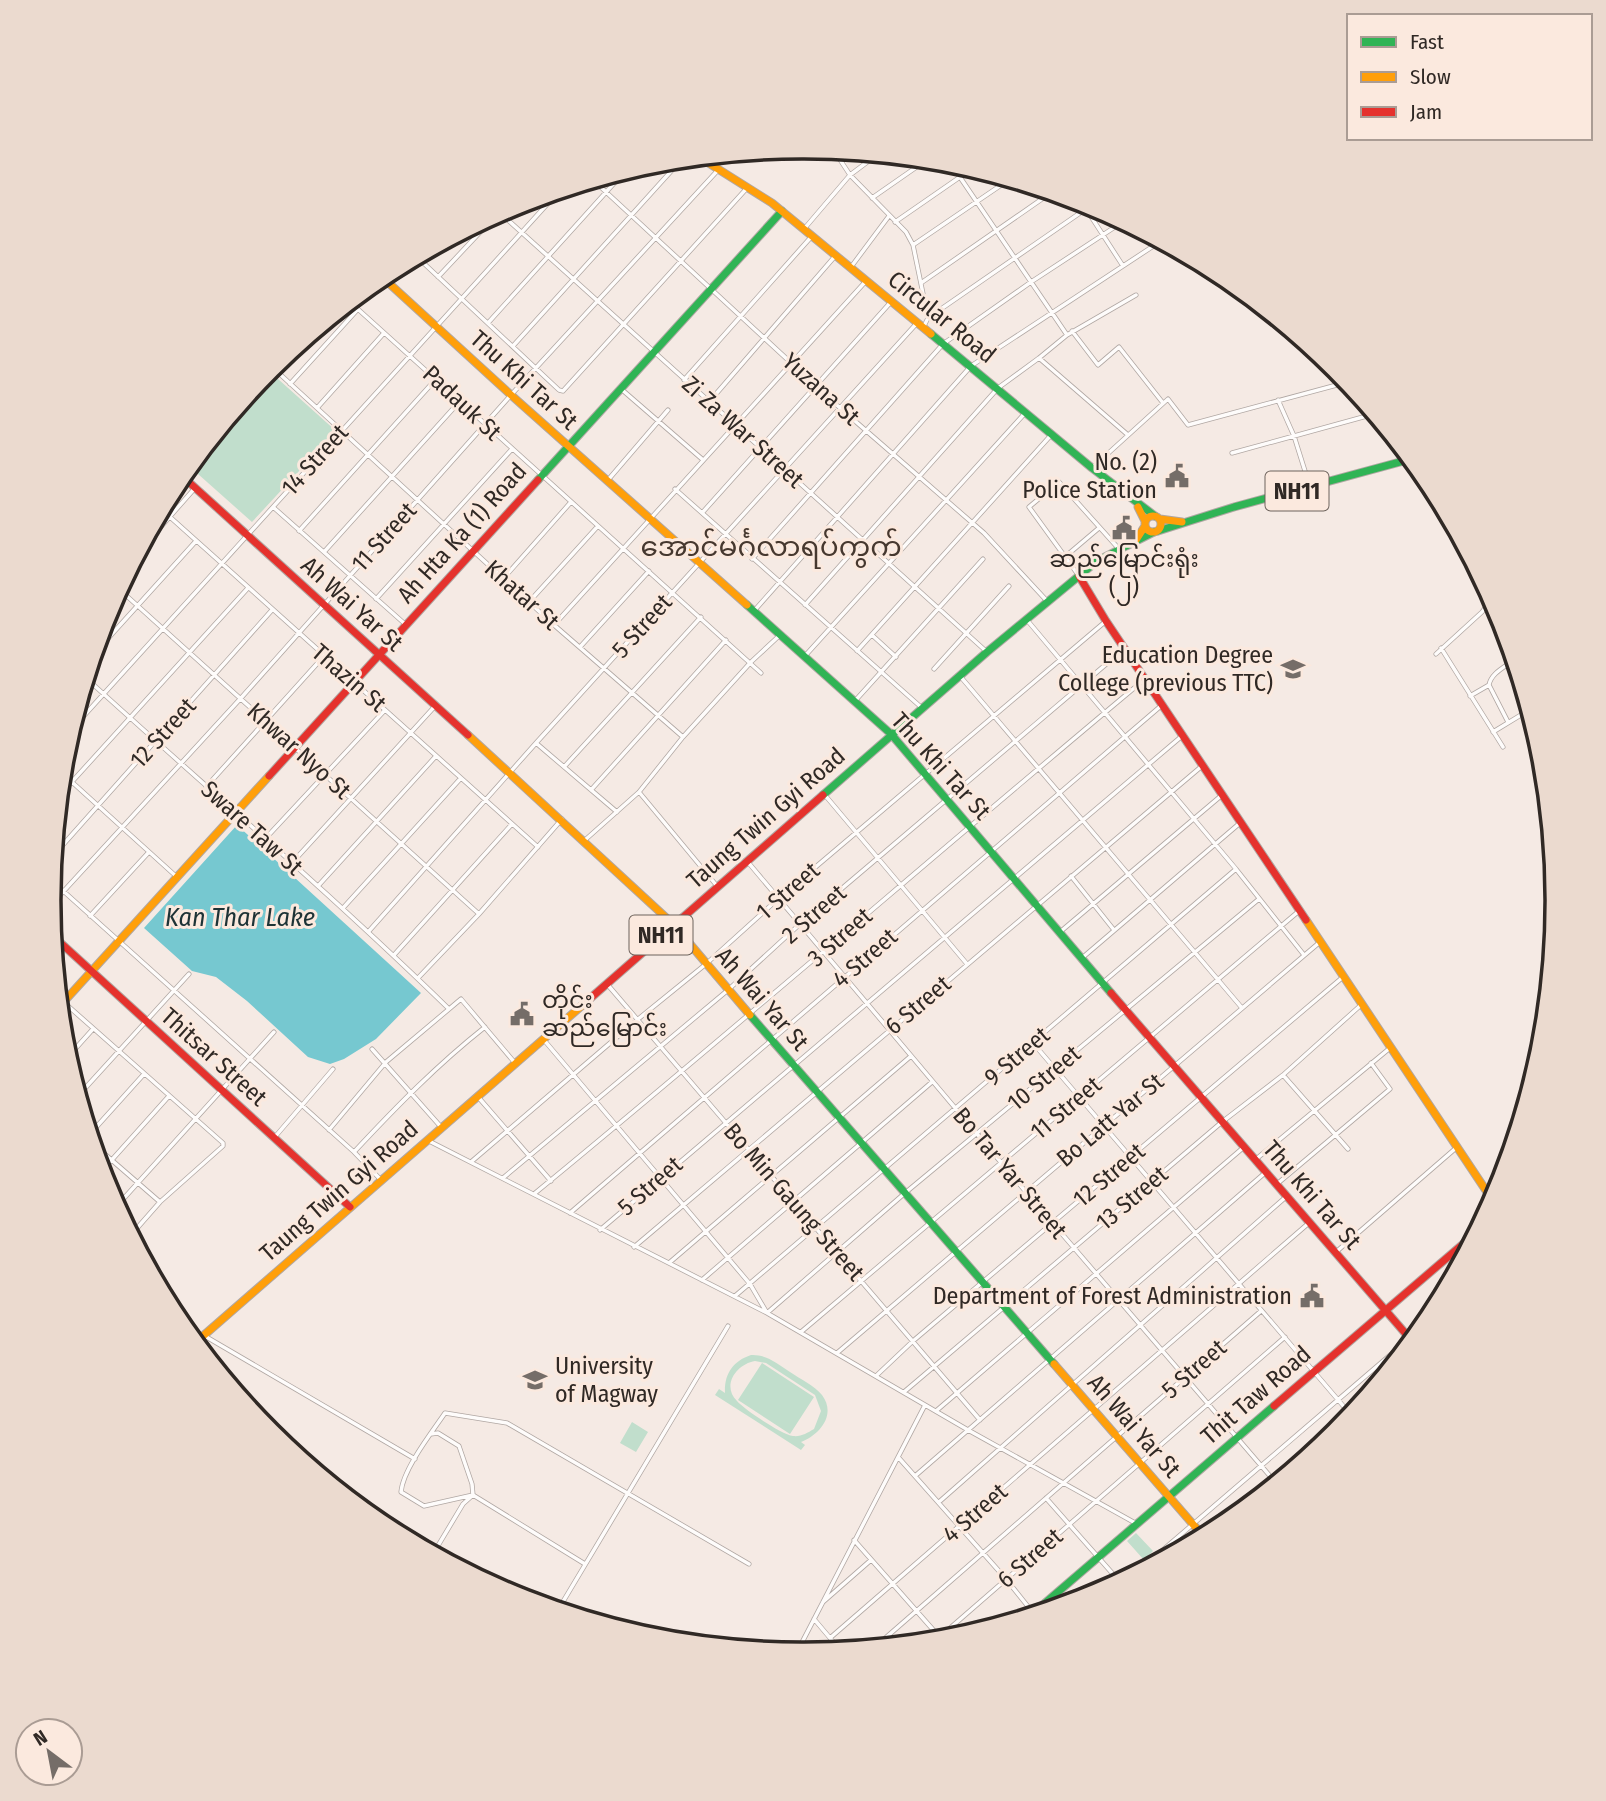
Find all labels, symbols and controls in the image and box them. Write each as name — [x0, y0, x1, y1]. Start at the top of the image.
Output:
legend — [1347, 14, 1592, 140]
text: Fast — [1410, 29, 1444, 55]
text: Slow — [1410, 64, 1451, 90]
text: Jam — [1410, 99, 1442, 125]
street label: Circular Road — [883, 265, 1001, 369]
street label: Thu Khi Tar St — [465, 325, 583, 435]
street label: Yuzana St — [777, 347, 865, 431]
street label: Padauk St — [417, 360, 507, 446]
street label: Zi Za War Street — [677, 370, 809, 494]
street label: 14 Street — [276, 419, 354, 501]
place label: No. (2) Police Station — [1022, 448, 1157, 504]
street label: Ah Hta Ka (1) Road — [392, 457, 532, 609]
public building icon: No. (2) Police Station — [1163, 462, 1191, 490]
road number: NH11 — [1266, 471, 1328, 510]
street label: 11 Street — [346, 497, 422, 577]
public building icon: ဆည်မြောင်းရုံး (၂) — [1110, 514, 1138, 542]
district label: အောင်မင်္ဂလာရပ်ကွက် — [640, 528, 902, 569]
place label: ဆည်မြောင်းရုံး (၂) — [1049, 543, 1199, 606]
street label: Ah Wai Yar St — [295, 551, 409, 657]
street label: Khatar St — [479, 554, 565, 636]
street label: 5 Street — [606, 588, 678, 663]
street label: Thazin St — [306, 638, 392, 718]
place label: Education Degree College (previous TTC) — [1058, 641, 1273, 697]
school or university icon: Education Degree College (previous TTC) — [1279, 655, 1307, 683]
street label: 12 Street — [124, 692, 202, 774]
street label: Khwar Nyo St — [241, 697, 357, 805]
street label: Thu Khi Tar St — [886, 707, 996, 825]
street label: Taung Twin Gyi Road — [681, 742, 851, 894]
street label: Sware Taw St — [195, 775, 309, 881]
street label: 1 Street — [751, 856, 825, 926]
street label: 2 Street — [776, 879, 852, 949]
water label: Kan Thar Lake — [165, 902, 315, 933]
street label: 3 Street — [802, 902, 878, 972]
road number: NH11 — [630, 916, 692, 954]
street label: 4 Street — [827, 922, 903, 994]
street label: Ah Wai Yar St — [710, 942, 814, 1056]
street label: 6 Street — [880, 970, 956, 1040]
place label: တိုင်း ဆည်မြောင်း — [542, 984, 667, 1047]
public building icon: တိုင်း ဆည်မြောင်း — [508, 1000, 536, 1028]
street label: Thitsar Street — [155, 1002, 273, 1112]
street label: 9 Street — [979, 1021, 1055, 1091]
street label: 10 Street — [1002, 1039, 1086, 1117]
street label: Bo Latt Yar St — [1051, 1067, 1169, 1173]
street label: 11 Street — [1025, 1070, 1107, 1145]
street label: Bo Tar Yar Street — [947, 1102, 1073, 1244]
street label: Taung Twin Gyi Road — [254, 1115, 424, 1267]
street label: Bo Min Gaung Street — [718, 1118, 870, 1287]
street label: Thu Khi Tar St — [1257, 1135, 1367, 1255]
street label: 12 Street — [1068, 1137, 1151, 1213]
street label: 5 Street — [612, 1151, 688, 1221]
street label: 13 Street — [1091, 1160, 1174, 1236]
place label: Department of Forest Administration — [933, 1282, 1292, 1310]
public building icon: Department of Forest Administration — [1298, 1282, 1326, 1310]
street label: 5 Street — [1156, 1334, 1232, 1404]
street label: Thit Taw Road — [1196, 1340, 1316, 1450]
place label: University of Magway — [555, 1352, 658, 1408]
school or university icon: University of Magway — [521, 1366, 549, 1394]
street label: Ah Wai Yar St — [1082, 1369, 1186, 1483]
street label: 4 Street — [937, 1477, 1013, 1549]
street label: 6 Street — [992, 1522, 1068, 1594]
north arrow — [14, 1717, 84, 1787]
text: N — [29, 1725, 51, 1751]

